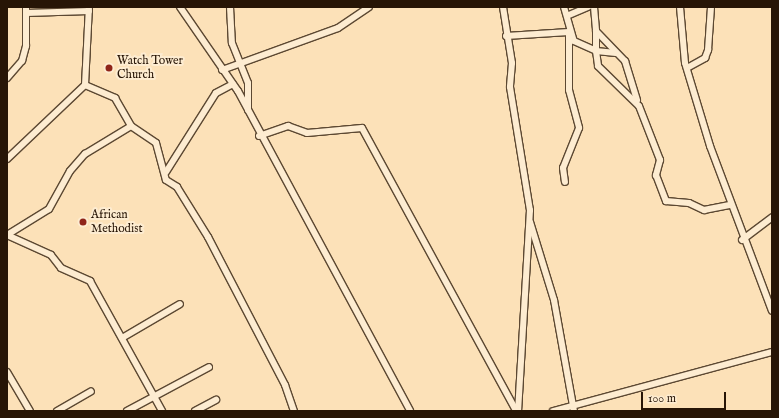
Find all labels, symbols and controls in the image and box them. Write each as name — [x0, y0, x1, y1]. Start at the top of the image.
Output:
place label: Watch Tower Church — [117, 54, 183, 82]
marker: Watch Tower Church — [104, 63, 114, 73]
place label: African Methodist — [91, 208, 143, 236]
marker: African Methodist — [78, 217, 88, 227]
scale bar — [643, 384, 728, 410]
text: 100 m — [648, 391, 676, 406]

